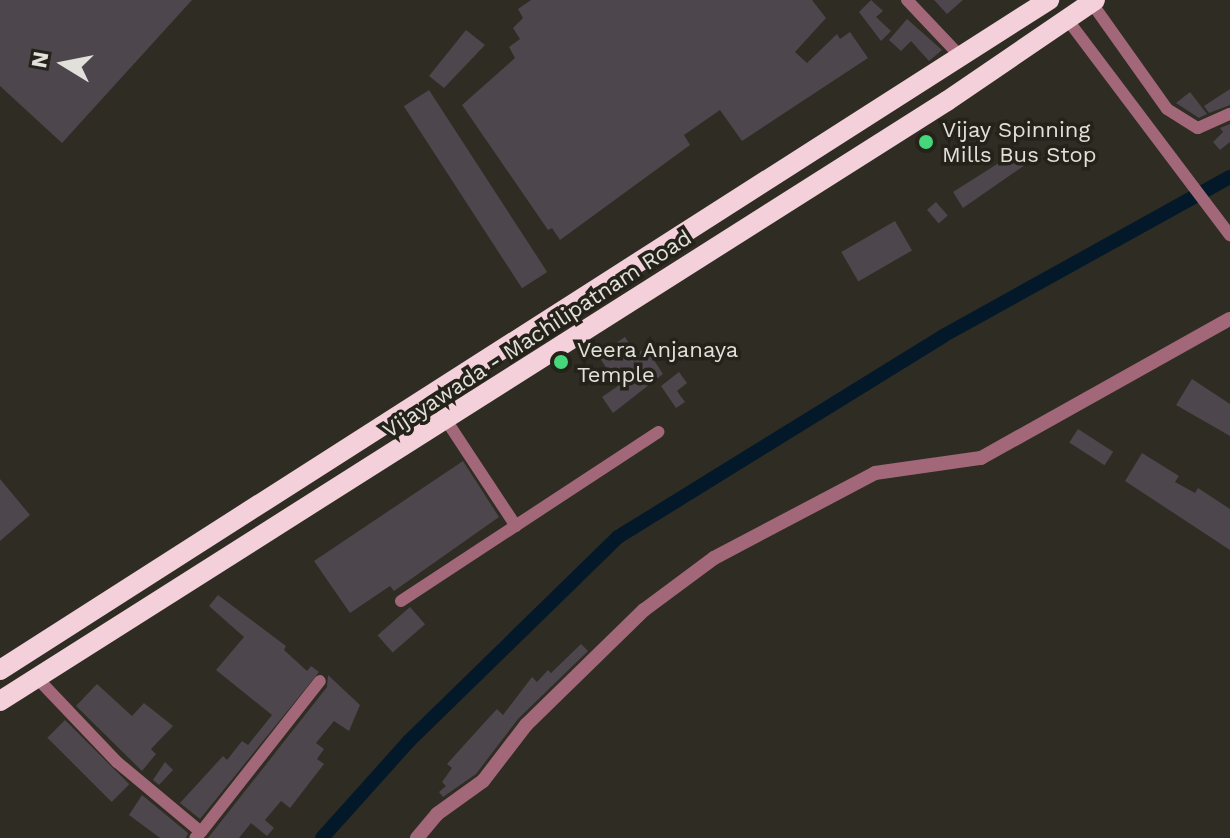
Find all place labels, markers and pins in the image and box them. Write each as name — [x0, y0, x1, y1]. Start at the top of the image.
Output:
place label: Vijay Spinning Mills Bus Stop — [942, 116, 1097, 168]
marker: Vijay Spinning Mills Bus Stop — [917, 133, 935, 151]
place label: Veera Anjanaya Temple — [577, 336, 740, 388]
marker: Veera Anjanaya Temple — [552, 353, 570, 371]

